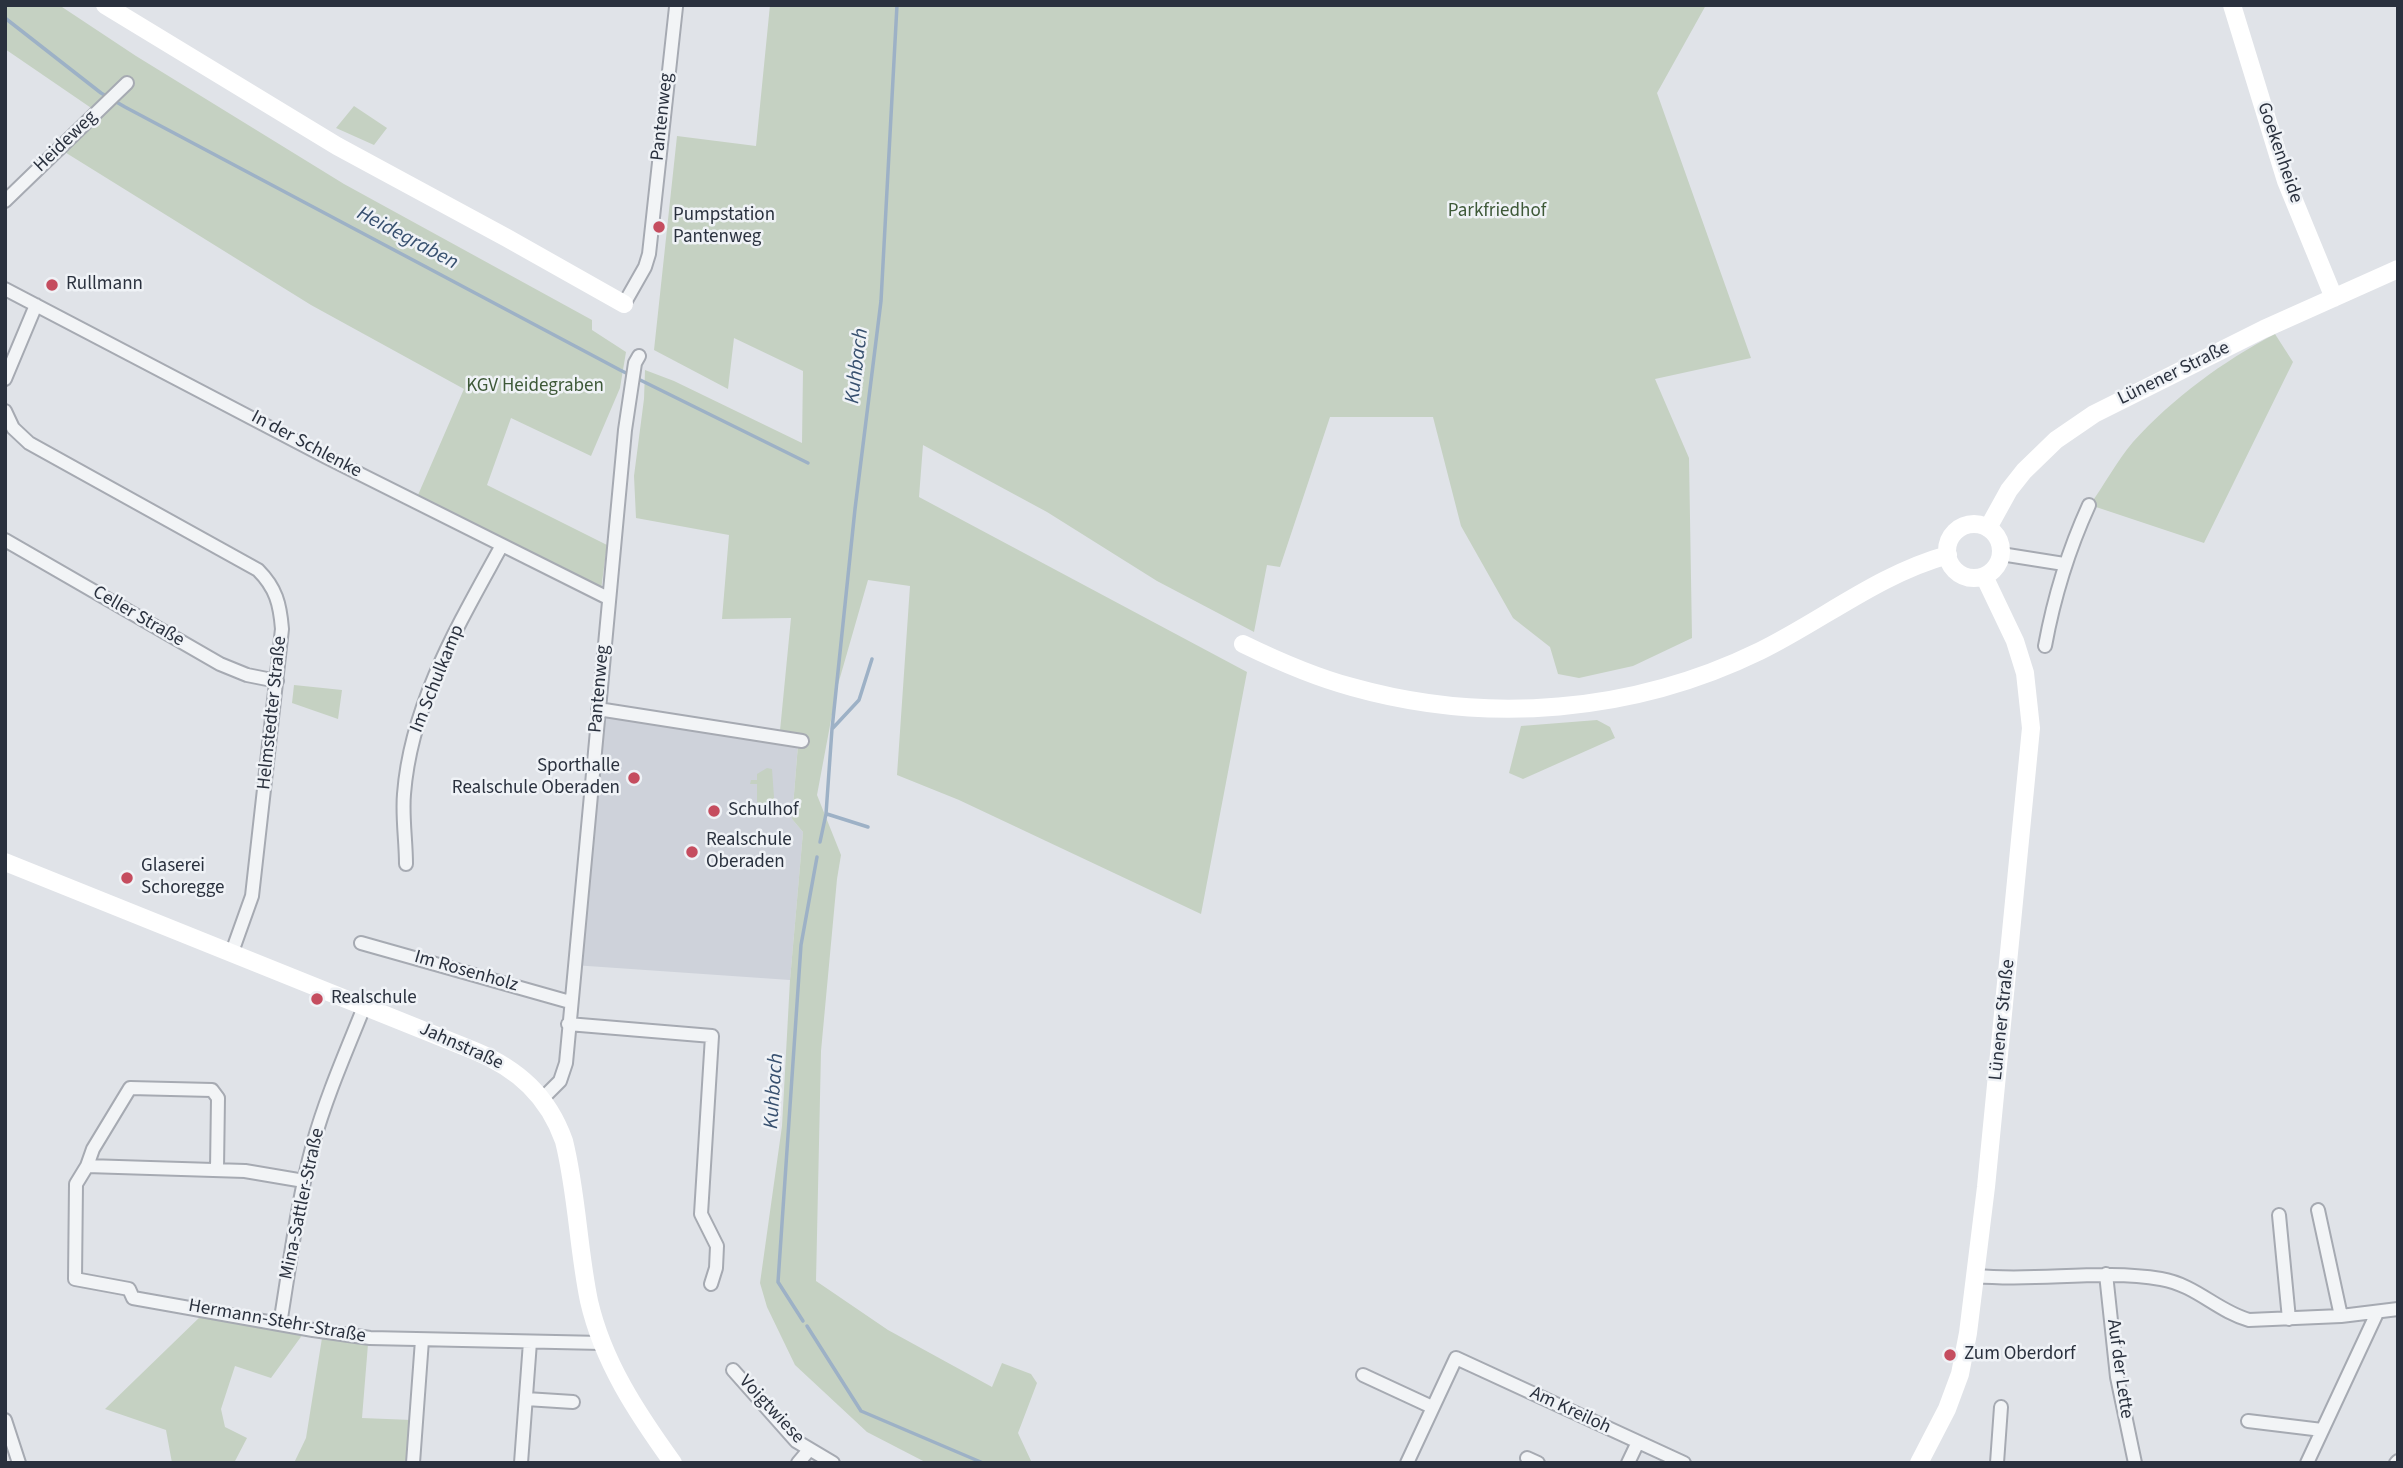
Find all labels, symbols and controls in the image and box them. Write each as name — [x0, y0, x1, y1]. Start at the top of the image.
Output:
street label: Pantenweg — [647, 72, 679, 162]
street label: Goekenheide — [2251, 100, 2307, 206]
street label: Heideweg — [30, 106, 102, 178]
park label: Parkfriedhof — [1448, 201, 1546, 223]
water label: Heidegraben — [352, 202, 462, 276]
place label: Pumpstation Pantenweg — [673, 205, 775, 249]
marker: Pumpstation Pantenweg — [651, 219, 667, 235]
place label: Rullmann — [66, 274, 143, 296]
marker: Rullmann — [44, 277, 60, 293]
water label: Kuhbach — [841, 327, 875, 405]
street label: Lünener Straße — [2114, 337, 2234, 411]
park label: KGV Heidegraben — [466, 376, 604, 398]
street label: In der Schlenke — [247, 406, 365, 484]
street label: Celler Straße — [88, 582, 188, 652]
street label: Im Schulkamp — [406, 622, 470, 736]
street label: Helmstedter Straße — [254, 635, 292, 791]
street label: Pantenweg — [585, 644, 615, 734]
place label: Sporthalle Realschule Oberaden — [452, 756, 620, 800]
marker: Sporthalle Realschule Oberaden — [626, 770, 642, 786]
place label: Schulhof — [728, 800, 798, 822]
marker: Schulhof — [706, 803, 722, 819]
place label: Realschule Oberaden — [706, 830, 792, 874]
marker: Realschule Oberaden — [684, 844, 700, 860]
place label: Glaserei Schoregge — [141, 856, 224, 900]
marker: Glaserei Schoregge — [119, 870, 135, 886]
street label: Im Rosenholz — [412, 946, 520, 998]
street label: Lünener Straße — [1985, 958, 2021, 1082]
place label: Realschule — [331, 988, 417, 1010]
marker: Realschule — [309, 991, 325, 1007]
street label: Jahnstraße — [415, 1018, 507, 1076]
water label: Kuhbach — [760, 1052, 790, 1130]
street label: Mina-Sattler-Straße — [276, 1126, 330, 1282]
street label: Hermann-Stehr-Straße — [187, 1295, 367, 1349]
street label: Auf der Lette — [2101, 1318, 2137, 1420]
place label: Zum Oberdorf — [1964, 1344, 2076, 1366]
marker: Zum Oberdorf — [1942, 1347, 1958, 1363]
street label: Voigtwiese — [733, 1371, 809, 1449]
street label: Am Kreiloh — [1526, 1382, 1614, 1440]

